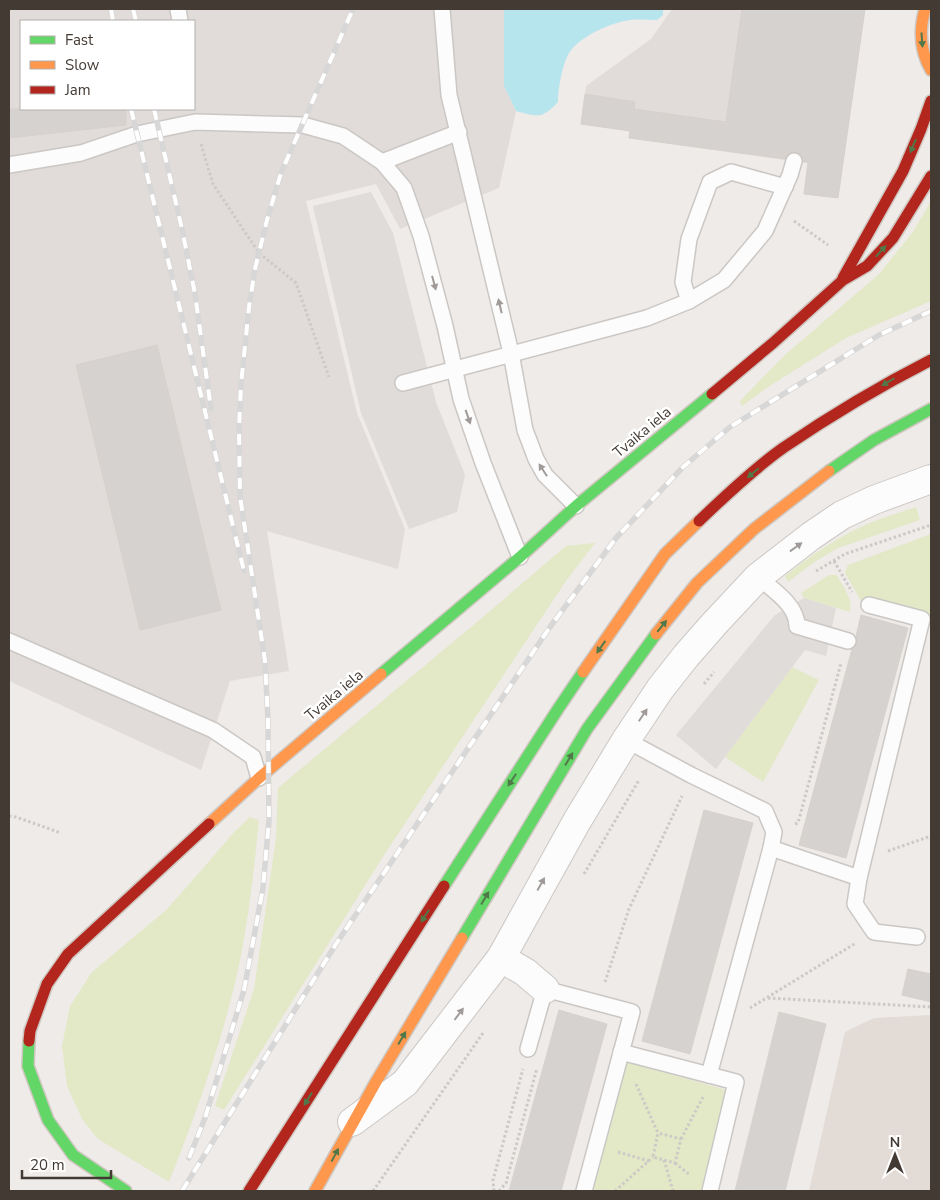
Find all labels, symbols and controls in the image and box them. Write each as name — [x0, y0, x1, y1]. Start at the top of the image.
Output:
legend — [20, 20, 195, 110]
text: Fast — [65, 30, 94, 50]
one-way arrow — [918, 32, 926, 48]
text: Slow — [65, 55, 100, 75]
text: Jam — [64, 80, 91, 100]
one-way arrow — [909, 139, 917, 154]
one-way arrow — [875, 245, 887, 257]
one-way arrow — [430, 276, 438, 291]
one-way arrow — [496, 298, 504, 314]
one-way arrow — [881, 378, 894, 387]
street label: Tvaika iela — [609, 402, 675, 462]
one-way arrow — [464, 410, 472, 425]
one-way arrow — [538, 464, 548, 477]
one-way arrow — [747, 467, 760, 478]
one-way arrow — [789, 541, 802, 552]
one-way arrow — [657, 620, 668, 633]
one-way arrow — [596, 640, 606, 654]
street label: Tvaika iela — [301, 665, 367, 725]
one-way arrow — [638, 708, 648, 722]
one-way arrow — [565, 752, 574, 765]
one-way arrow — [508, 773, 517, 786]
one-way arrow — [537, 878, 546, 891]
one-way arrow — [481, 892, 490, 905]
one-way arrow — [420, 910, 429, 923]
one-way arrow — [453, 1008, 464, 1021]
one-way arrow — [397, 1031, 406, 1044]
one-way arrow — [303, 1092, 312, 1105]
north arrow — [870, 1130, 920, 1180]
text: N — [890, 1133, 900, 1152]
scale bar — [22, 1148, 111, 1180]
one-way arrow — [331, 1148, 339, 1162]
text: 20 m — [30, 1155, 65, 1175]

